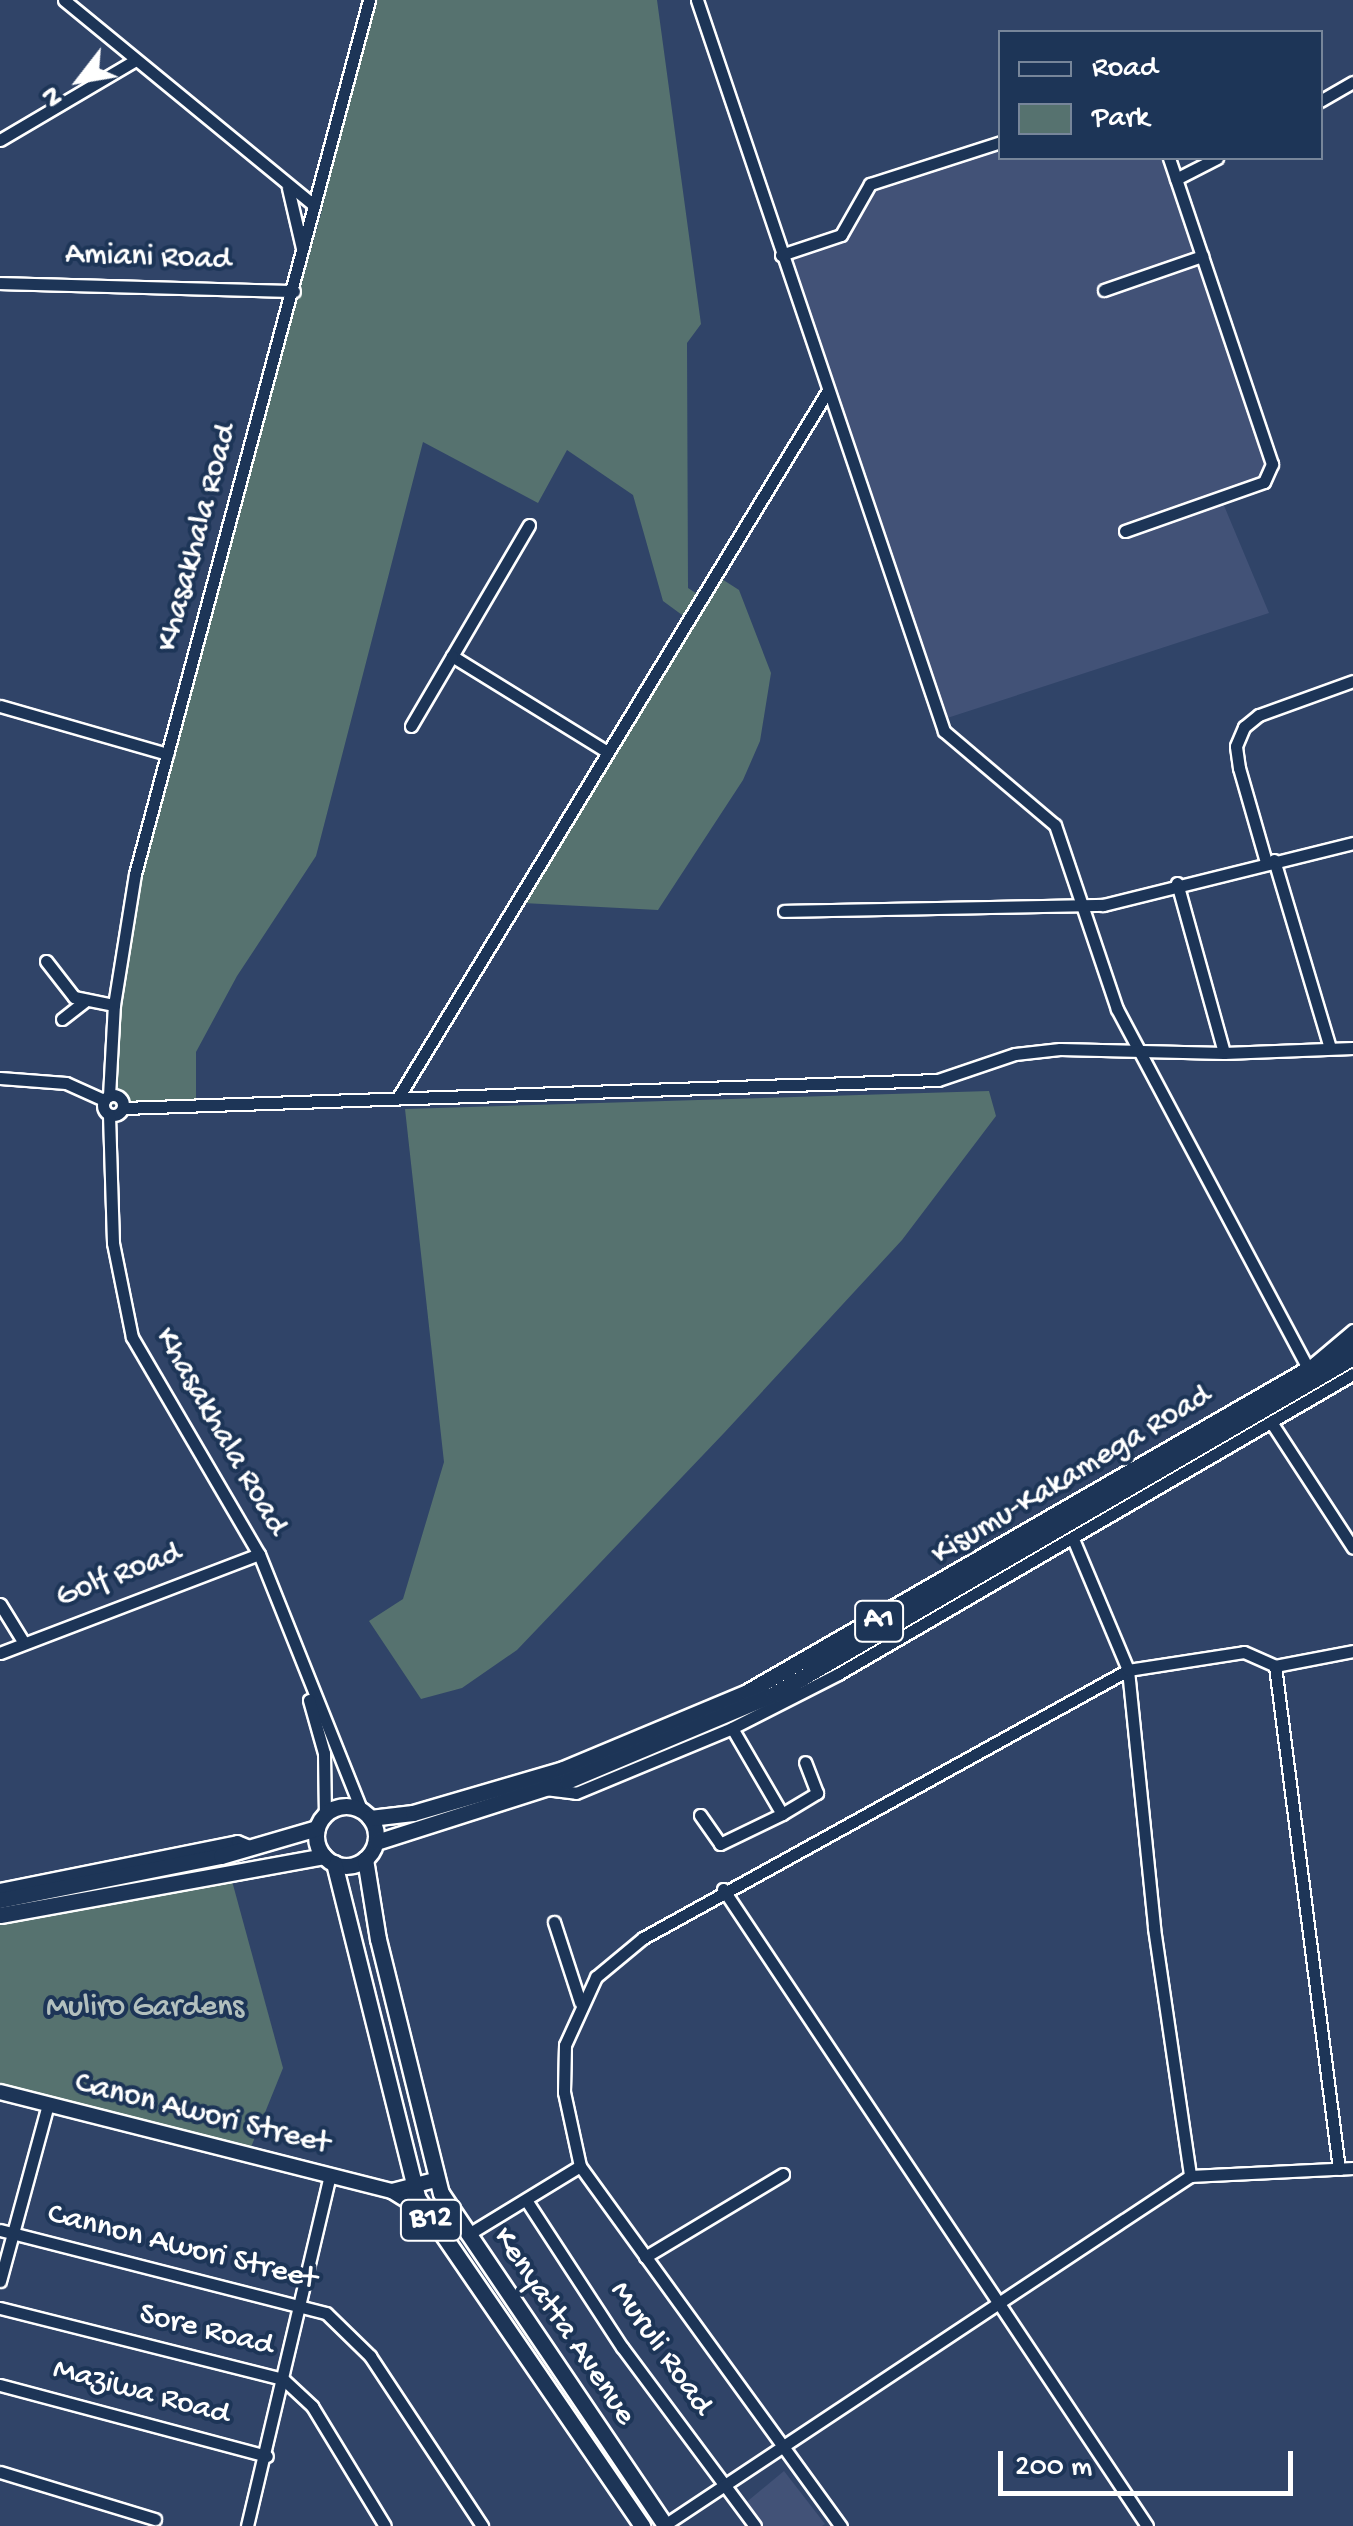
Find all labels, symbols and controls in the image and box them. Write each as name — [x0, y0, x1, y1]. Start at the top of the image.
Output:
north arrow — [30, 30, 130, 130]
legend — [998, 30, 1323, 160]
text: Road — [1092, 52, 1158, 87]
text: N — [35, 79, 73, 112]
text: Park — [1092, 102, 1149, 137]
street label: Amiani Road — [64, 236, 232, 280]
street label: Khasakhala Road — [149, 420, 247, 656]
street label: Khasakhala Road — [145, 1321, 295, 1543]
street label: Kisumu-Kakamega Road — [925, 1377, 1219, 1575]
street label: Golf Road — [51, 1535, 187, 1617]
road number: A1 — [854, 1596, 904, 1646]
park label: Muliro Gardens — [46, 1989, 244, 2027]
street label: Canon Awori Street — [71, 2065, 333, 2165]
road number: B12 — [398, 2195, 464, 2245]
street label: Cannon Awori Street — [43, 2196, 321, 2300]
street label: Kenyatta Avenue — [483, 2221, 643, 2433]
street label: Muruli Road — [600, 2274, 720, 2424]
street label: Sore Road — [135, 2296, 277, 2366]
street label: Maziwa Road — [49, 2351, 233, 2435]
scale bar — [1003, 2431, 1298, 2493]
text: 200 m — [1015, 2451, 1092, 2486]

